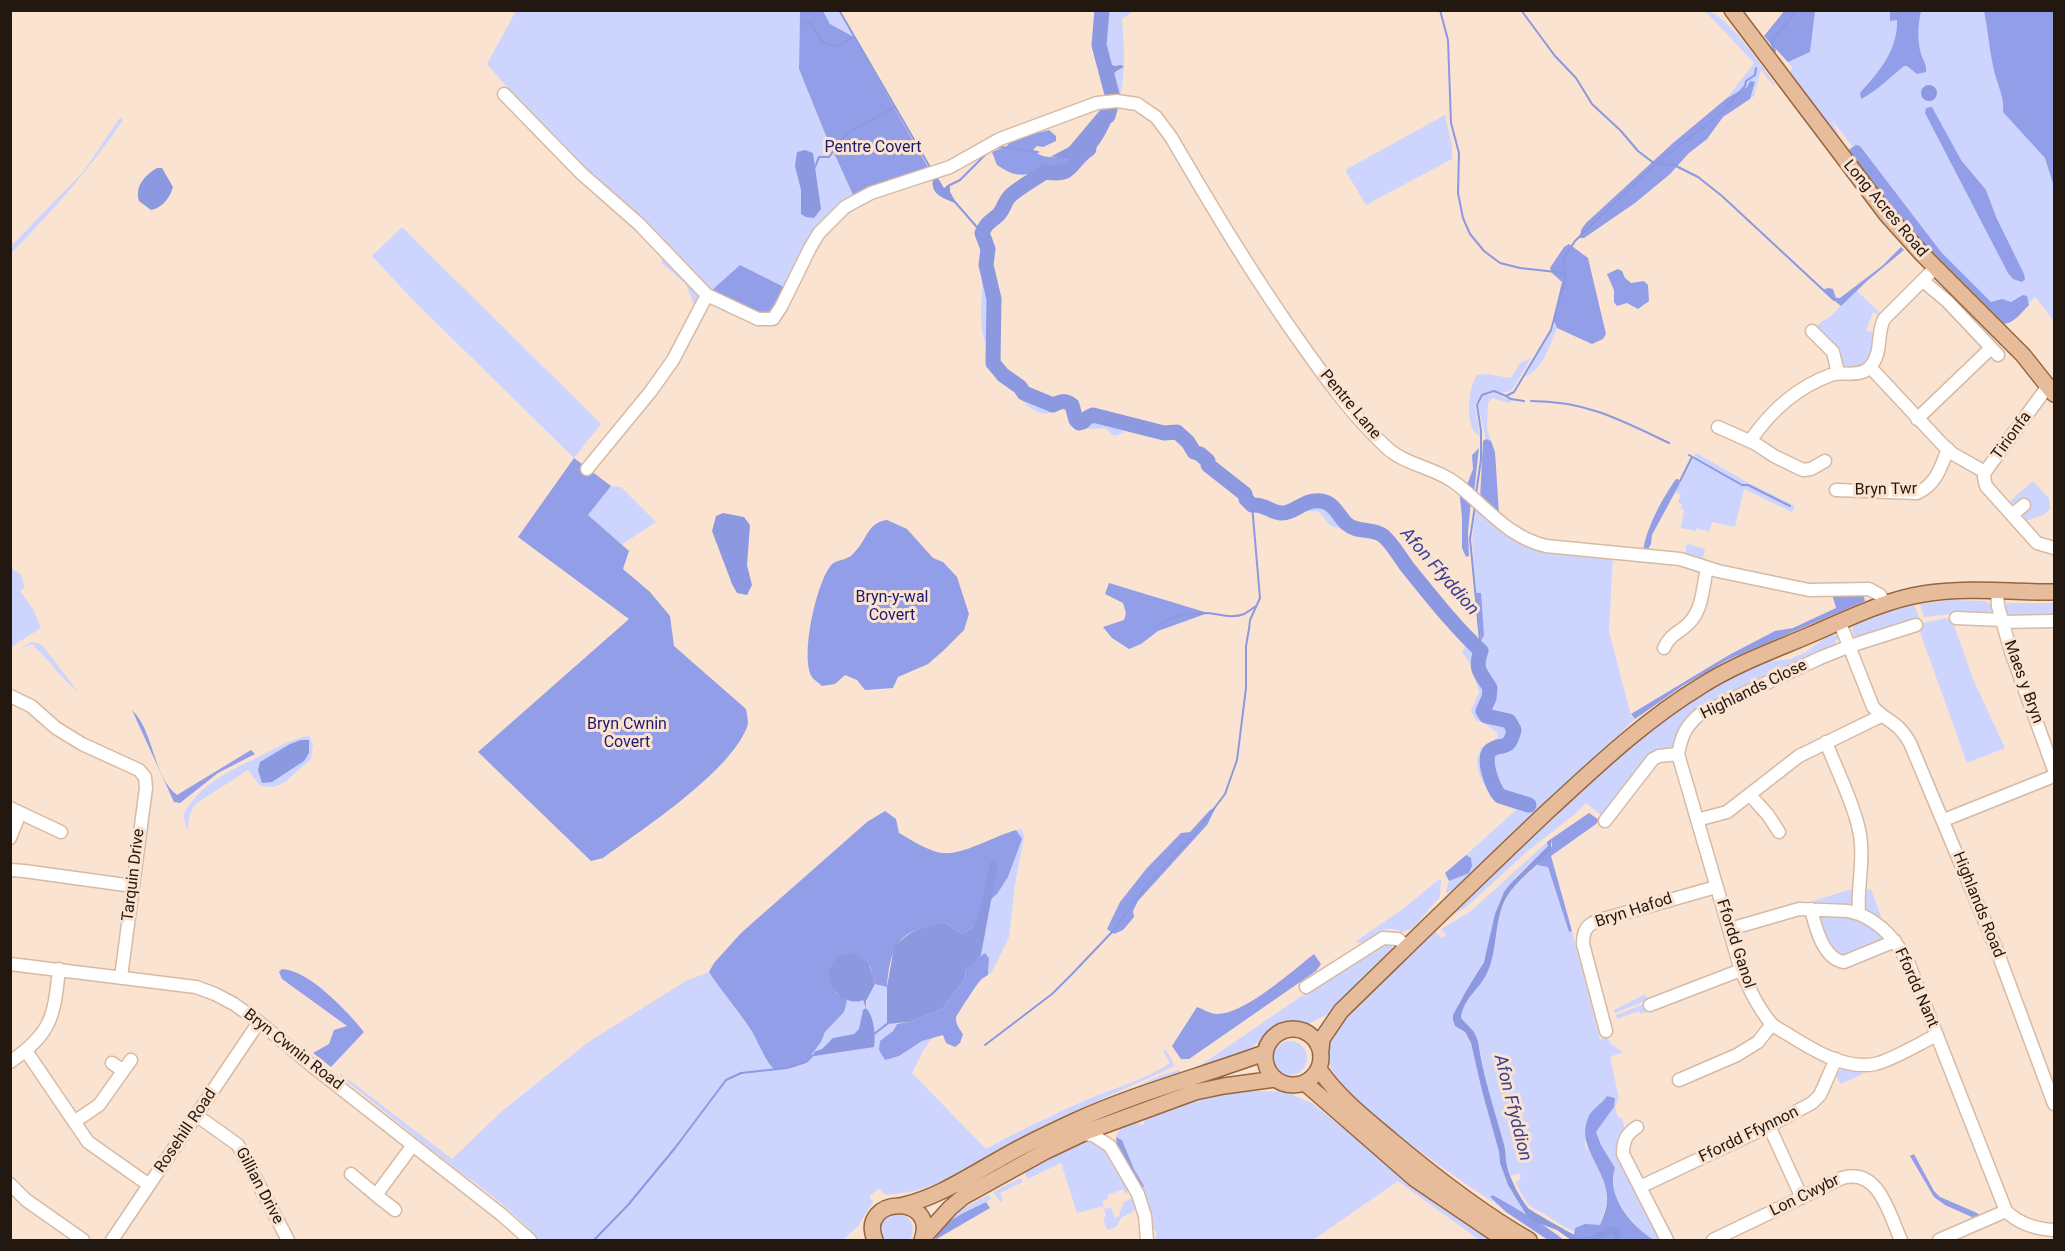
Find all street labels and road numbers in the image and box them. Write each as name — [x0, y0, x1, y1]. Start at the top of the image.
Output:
street label: Long Acres Road — [1839, 156, 1931, 262]
street label: Pentre Lane — [1315, 366, 1385, 444]
street label: Tirionfa — [1988, 408, 2036, 464]
street label: Bryn Twr — [1855, 480, 1917, 500]
street label: Maes y Bryn — [1999, 638, 2047, 726]
street label: Highlands Close — [1698, 656, 1810, 724]
street label: Tarquin Drive — [119, 828, 149, 922]
street label: Highlands Road — [1948, 849, 2008, 961]
street label: Bryn Hafod — [1593, 890, 1675, 932]
street label: Ffordd Ganol — [1712, 897, 1758, 991]
street label: Ffordd Nant — [1890, 945, 1942, 1031]
street label: Bryn Cwnin Road — [240, 1005, 346, 1095]
street label: Rosehill Road — [151, 1085, 221, 1177]
street label: Ffordd Ffynnon — [1696, 1103, 1802, 1167]
street label: Gillian Drive — [231, 1144, 287, 1228]
street label: Lon Cwybr — [1767, 1171, 1843, 1221]

